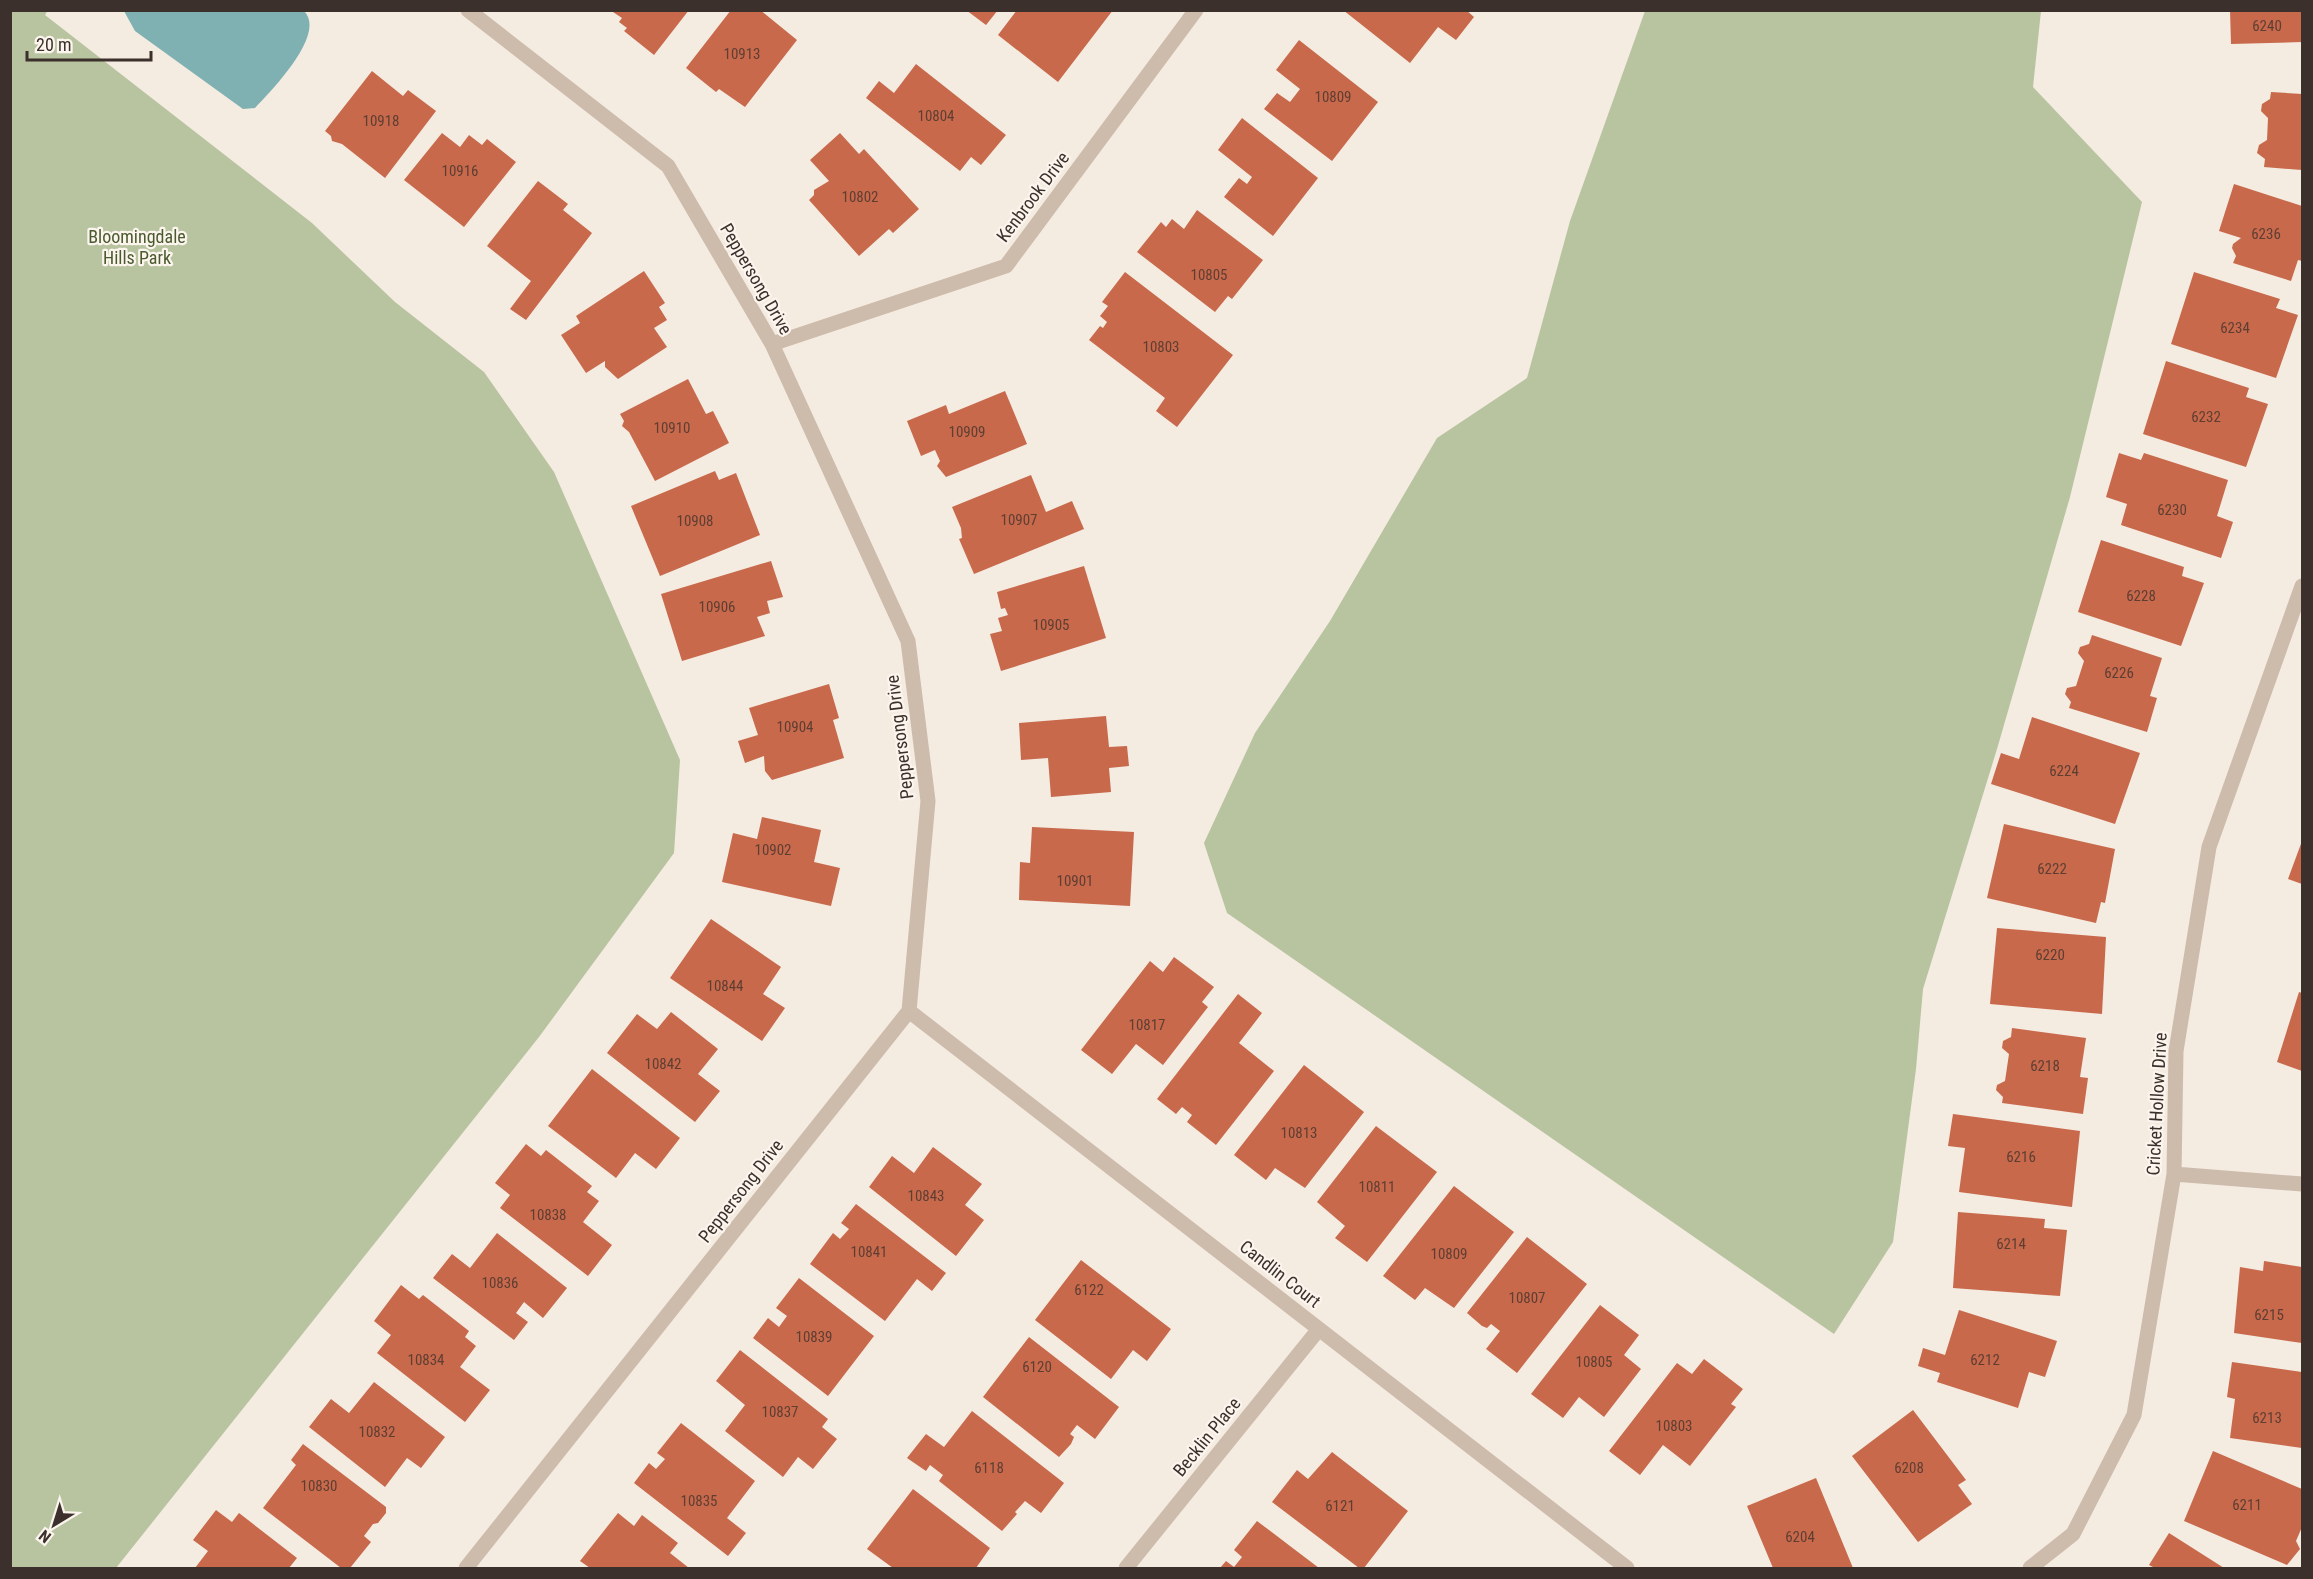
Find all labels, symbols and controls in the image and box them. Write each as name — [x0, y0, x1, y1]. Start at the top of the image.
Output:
house number: 6240 — [2252, 17, 2282, 35]
scale bar — [27, 24, 152, 62]
text: 20 m — [36, 34, 71, 55]
house number: 10913 — [723, 45, 761, 63]
house number: 10809 — [1314, 88, 1352, 106]
house number: 10804 — [917, 107, 955, 125]
house number: 10918 — [362, 112, 400, 130]
street label: Kenbrook Drive — [992, 148, 1073, 246]
house number: 10916 — [441, 162, 479, 180]
house number: 10802 — [841, 188, 879, 206]
street label: Peppersong Drive — [716, 219, 797, 338]
house number: 6236 — [2251, 225, 2281, 243]
park label: Bloomingdale Hills Park — [88, 226, 186, 268]
house number: 10805 — [1190, 266, 1228, 284]
house number: 6234 — [2220, 319, 2250, 337]
house number: 10803 — [1142, 338, 1180, 356]
house number: 6232 — [2191, 408, 2221, 426]
house number: 10910 — [653, 419, 691, 437]
house number: 10909 — [948, 423, 986, 441]
house number: 6230 — [2157, 501, 2187, 519]
house number: 10907 — [1000, 511, 1038, 529]
house number: 10908 — [676, 512, 714, 530]
house number: 6228 — [2126, 587, 2156, 605]
house number: 10906 — [698, 598, 736, 616]
house number: 10905 — [1032, 616, 1070, 634]
house number: 6226 — [2104, 664, 2134, 682]
street label: Peppersong Drive — [881, 674, 918, 800]
house number: 10904 — [776, 718, 814, 736]
house number: 6224 — [2049, 762, 2079, 780]
house number: 10902 — [754, 841, 792, 859]
house number: 6222 — [2037, 860, 2067, 878]
house number: 10901 — [1056, 872, 1094, 890]
house number: 6220 — [2035, 946, 2065, 964]
house number: 10844 — [706, 977, 744, 995]
house number: 10817 — [1128, 1016, 1166, 1034]
street label: Cricket Hollow Drive — [2142, 1032, 2171, 1176]
house number: 10842 — [644, 1055, 682, 1073]
house number: 6218 — [2030, 1057, 2060, 1075]
house number: 10813 — [1280, 1124, 1318, 1142]
street label: Peppersong Drive — [694, 1135, 787, 1246]
house number: 6216 — [2006, 1148, 2036, 1166]
house number: 10811 — [1358, 1178, 1396, 1196]
house number: 10843 — [907, 1187, 945, 1205]
house number: 10838 — [529, 1206, 567, 1224]
house number: 6214 — [1996, 1235, 2026, 1253]
street label: Candlin Court — [1236, 1236, 1325, 1312]
house number: 10841 — [850, 1243, 888, 1261]
house number: 10809 — [1430, 1245, 1468, 1263]
house number: 10836 — [481, 1274, 519, 1292]
house number: 6122 — [1074, 1281, 1104, 1299]
house number: 10807 — [1508, 1289, 1546, 1307]
house number: 6215 — [2254, 1306, 2284, 1324]
house number: 10839 — [795, 1328, 833, 1346]
house number: 10834 — [407, 1351, 445, 1369]
house number: 6212 — [1970, 1351, 2000, 1369]
house number: 10805 — [1575, 1353, 1613, 1371]
house number: 6120 — [1022, 1358, 1052, 1376]
street label: Becklin Place — [1168, 1393, 1245, 1480]
house number: 10837 — [761, 1403, 799, 1421]
house number: 6213 — [2252, 1409, 2282, 1427]
house number: 10803 — [1655, 1417, 1693, 1435]
house number: 10832 — [358, 1423, 396, 1441]
house number: 6118 — [974, 1459, 1004, 1477]
house number: 6208 — [1894, 1459, 1924, 1477]
house number: 10830 — [300, 1477, 338, 1495]
house number: 10835 — [680, 1492, 718, 1510]
north arrow — [24, 1495, 84, 1555]
house number: 6211 — [2232, 1496, 2262, 1514]
house number: 6121 — [1325, 1497, 1355, 1515]
text: N — [35, 1526, 55, 1547]
house number: 6204 — [1785, 1528, 1815, 1546]

